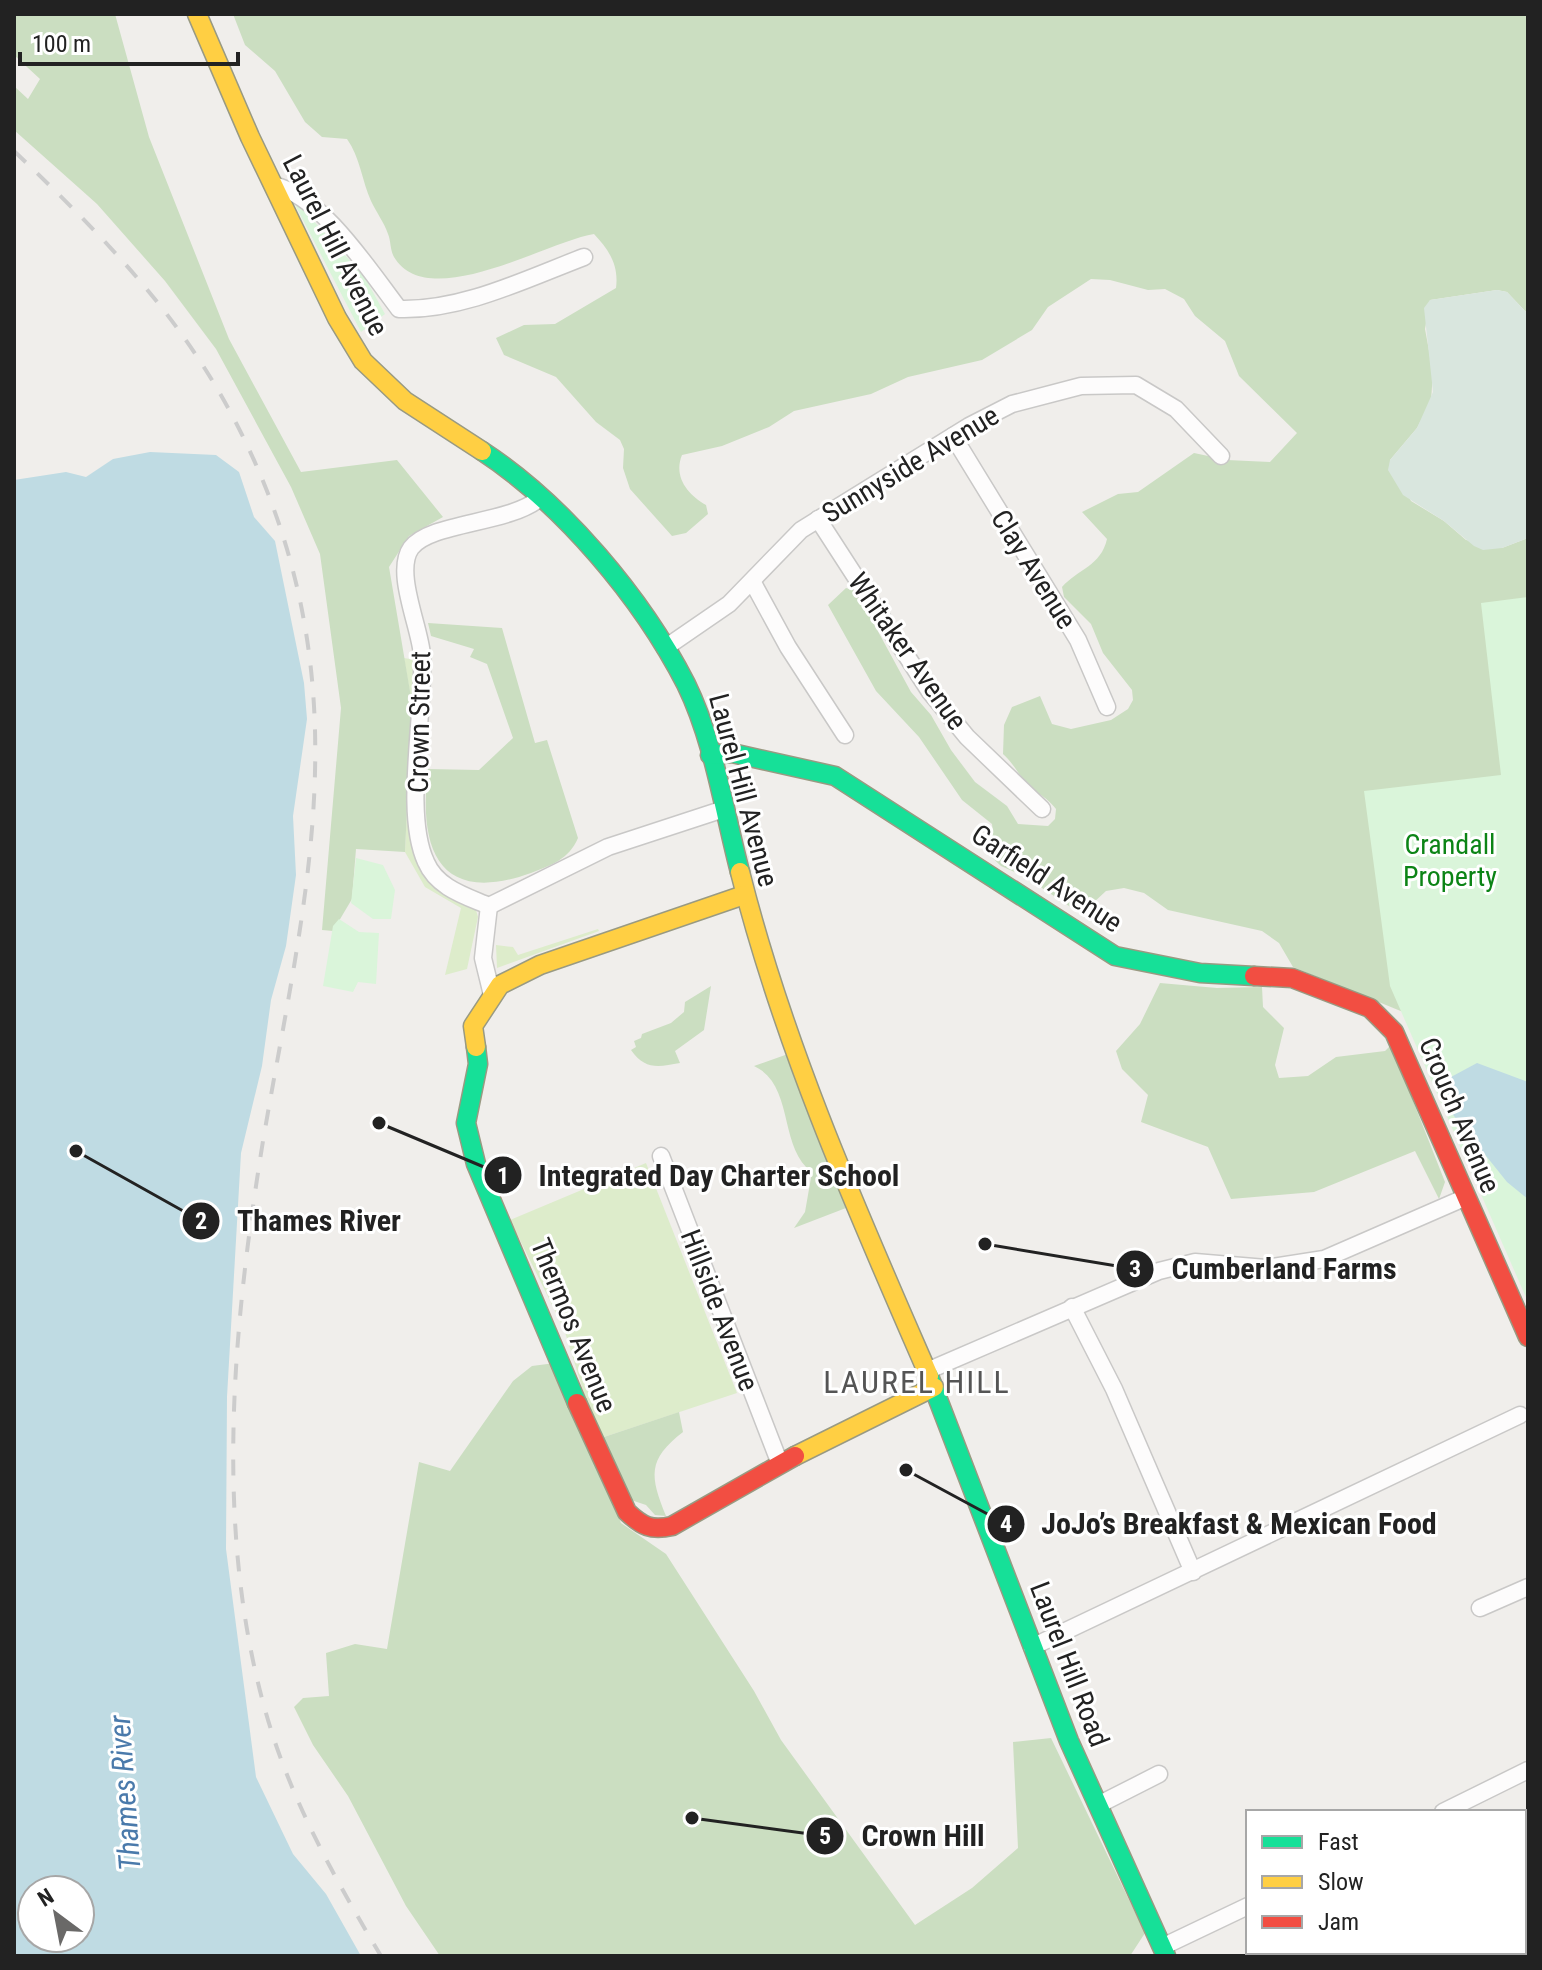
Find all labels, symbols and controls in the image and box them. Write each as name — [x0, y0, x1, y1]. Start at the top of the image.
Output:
scale bar — [20, 16, 238, 66]
text: 100 m — [32, 30, 91, 58]
street label: Laurel Hill Avenue — [276, 149, 395, 341]
street label: Sunnyside Avenue — [816, 399, 1005, 530]
street label: Clay Avenue — [984, 504, 1083, 635]
street label: Whitaker Avenue — [841, 566, 974, 736]
street label: Crown Street — [402, 651, 437, 793]
street label: Laurel Hill Avenue — [702, 690, 785, 890]
street label: Garfield Avenue — [965, 818, 1128, 939]
park label: Crandall Property — [1403, 828, 1497, 893]
street label: Crouch Avenue — [1412, 1033, 1507, 1198]
callout: Integrated Day Charter School — [483, 1148, 915, 1202]
text: Integrated Day Charter School — [539, 1158, 899, 1193]
text: 1 — [497, 1162, 509, 1190]
callout: Thames River — [181, 1194, 417, 1248]
text: Thames River — [237, 1203, 401, 1238]
text: 2 — [195, 1207, 207, 1235]
street label: Hillside Avenue — [674, 1225, 765, 1395]
street label: Thermos Avenue — [524, 1233, 623, 1417]
callout: Cumberland Farms — [1115, 1242, 1412, 1296]
text: Cumberland Farms — [1171, 1251, 1397, 1286]
text: 3 — [1129, 1255, 1141, 1283]
district label: LAUREL HILL — [823, 1363, 1011, 1401]
callout: JoJo’s Breakfast & Mexican Food — [986, 1497, 1453, 1551]
text: JoJo’s Breakfast & Mexican Food — [1041, 1506, 1437, 1541]
text: 4 — [1000, 1510, 1012, 1538]
street label: Laurel Hill Road — [1023, 1577, 1116, 1751]
water label: Thames River — [102, 1713, 147, 1872]
callout: Crown Hill — [805, 1809, 1001, 1863]
legend — [1246, 1810, 1526, 1954]
text: Crown Hill — [861, 1818, 985, 1853]
text: 5 — [819, 1822, 831, 1850]
text: Fast — [1318, 1828, 1359, 1856]
text: Slow — [1318, 1868, 1364, 1896]
north arrow — [16, 1874, 96, 1954]
text: N — [33, 1883, 58, 1912]
text: Jam — [1318, 1908, 1359, 1936]

